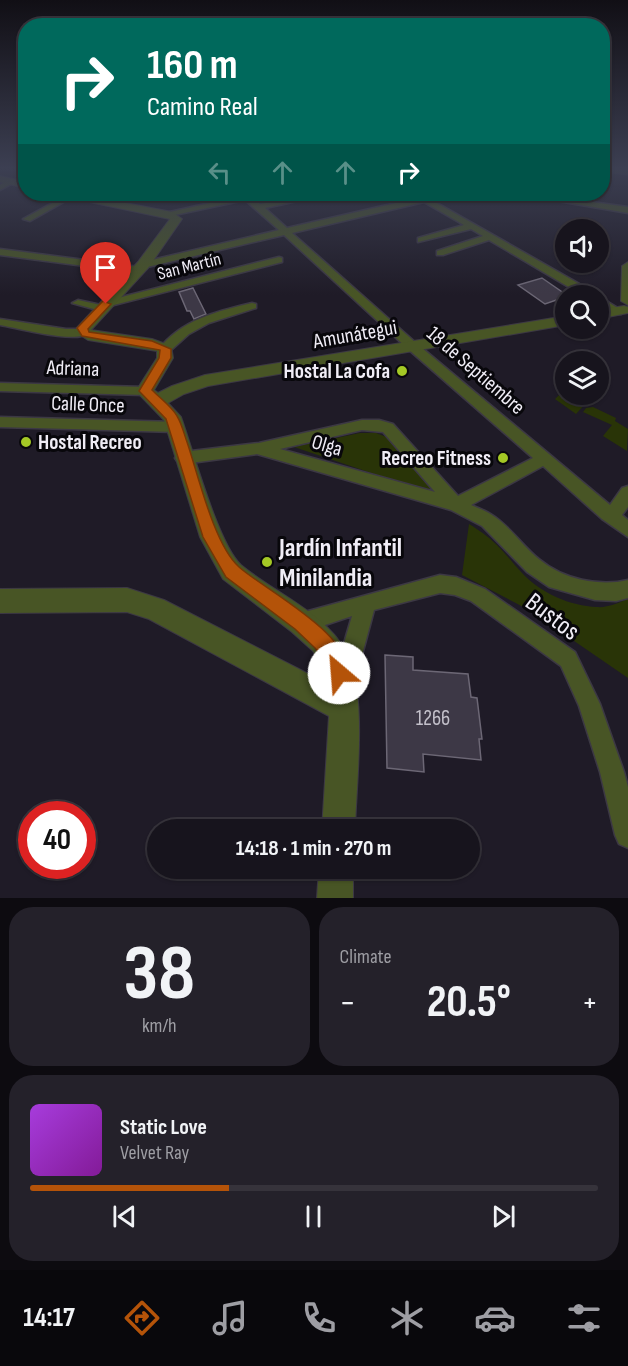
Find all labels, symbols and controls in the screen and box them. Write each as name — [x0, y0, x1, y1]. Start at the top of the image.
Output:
text: 160 m — [147, 40, 238, 91]
icon: right — [48, 42, 126, 120]
text: Camino Real — [147, 91, 258, 123]
icon: left — [203, 156, 236, 189]
icon: ahead — [266, 156, 299, 189]
icon: ahead — [329, 156, 362, 189]
icon: right — [392, 156, 425, 189]
map controls — [555, 219, 609, 405]
button: sound — [555, 219, 609, 273]
pin — [80, 242, 131, 304]
street label: San Martín — [155, 248, 223, 285]
icon: arrive — [89, 251, 122, 284]
button: search — [555, 285, 609, 339]
street label: Amunátegui — [310, 315, 399, 354]
street label: 18 de Septiembre — [422, 321, 530, 420]
button: layers — [555, 351, 609, 405]
street label: Adriana — [45, 355, 100, 382]
place label: Hostal La Cofa — [284, 359, 390, 384]
marker: Hostal La Cofa — [395, 364, 409, 378]
street label: Calle Once — [51, 391, 125, 418]
street label: Olga — [309, 429, 345, 462]
place label: Hostal Recreo — [38, 430, 142, 455]
marker: Hostal Recreo — [19, 435, 33, 449]
place label: Recreo Fitness — [381, 446, 491, 471]
marker: Recreo Fitness — [496, 451, 510, 465]
place label: Jardín Infantil Minilandia — [278, 533, 402, 594]
marker: Jardín Infantil Minilandia — [260, 555, 274, 569]
street label: Bustos — [519, 587, 585, 648]
position arrow — [307, 641, 371, 705]
house number: 1266 — [416, 706, 450, 731]
speed limit sign: 40 — [18, 801, 96, 879]
text: 14:18 · 1 min · 270 m — [236, 835, 391, 862]
text: 38 — [123, 928, 195, 1021]
text: Climate — [340, 945, 392, 969]
text: 20.5° — [427, 975, 511, 1030]
text: − — [340, 983, 356, 1023]
text: + — [582, 983, 598, 1023]
text: km/h — [142, 1014, 177, 1038]
text: Static Love — [120, 1114, 207, 1141]
text: Velvet Ray — [120, 1141, 189, 1165]
icon: previous — [108, 1200, 141, 1233]
icon: pause — [297, 1200, 330, 1233]
icon: next — [487, 1200, 520, 1233]
icon: directions — [121, 1297, 163, 1339]
icon: music — [209, 1297, 251, 1339]
icon: phone — [298, 1297, 340, 1339]
icon: climate — [386, 1297, 428, 1339]
icon: car — [474, 1297, 516, 1339]
icon: filters — [563, 1297, 605, 1339]
text: 14:17 — [23, 1302, 75, 1334]

